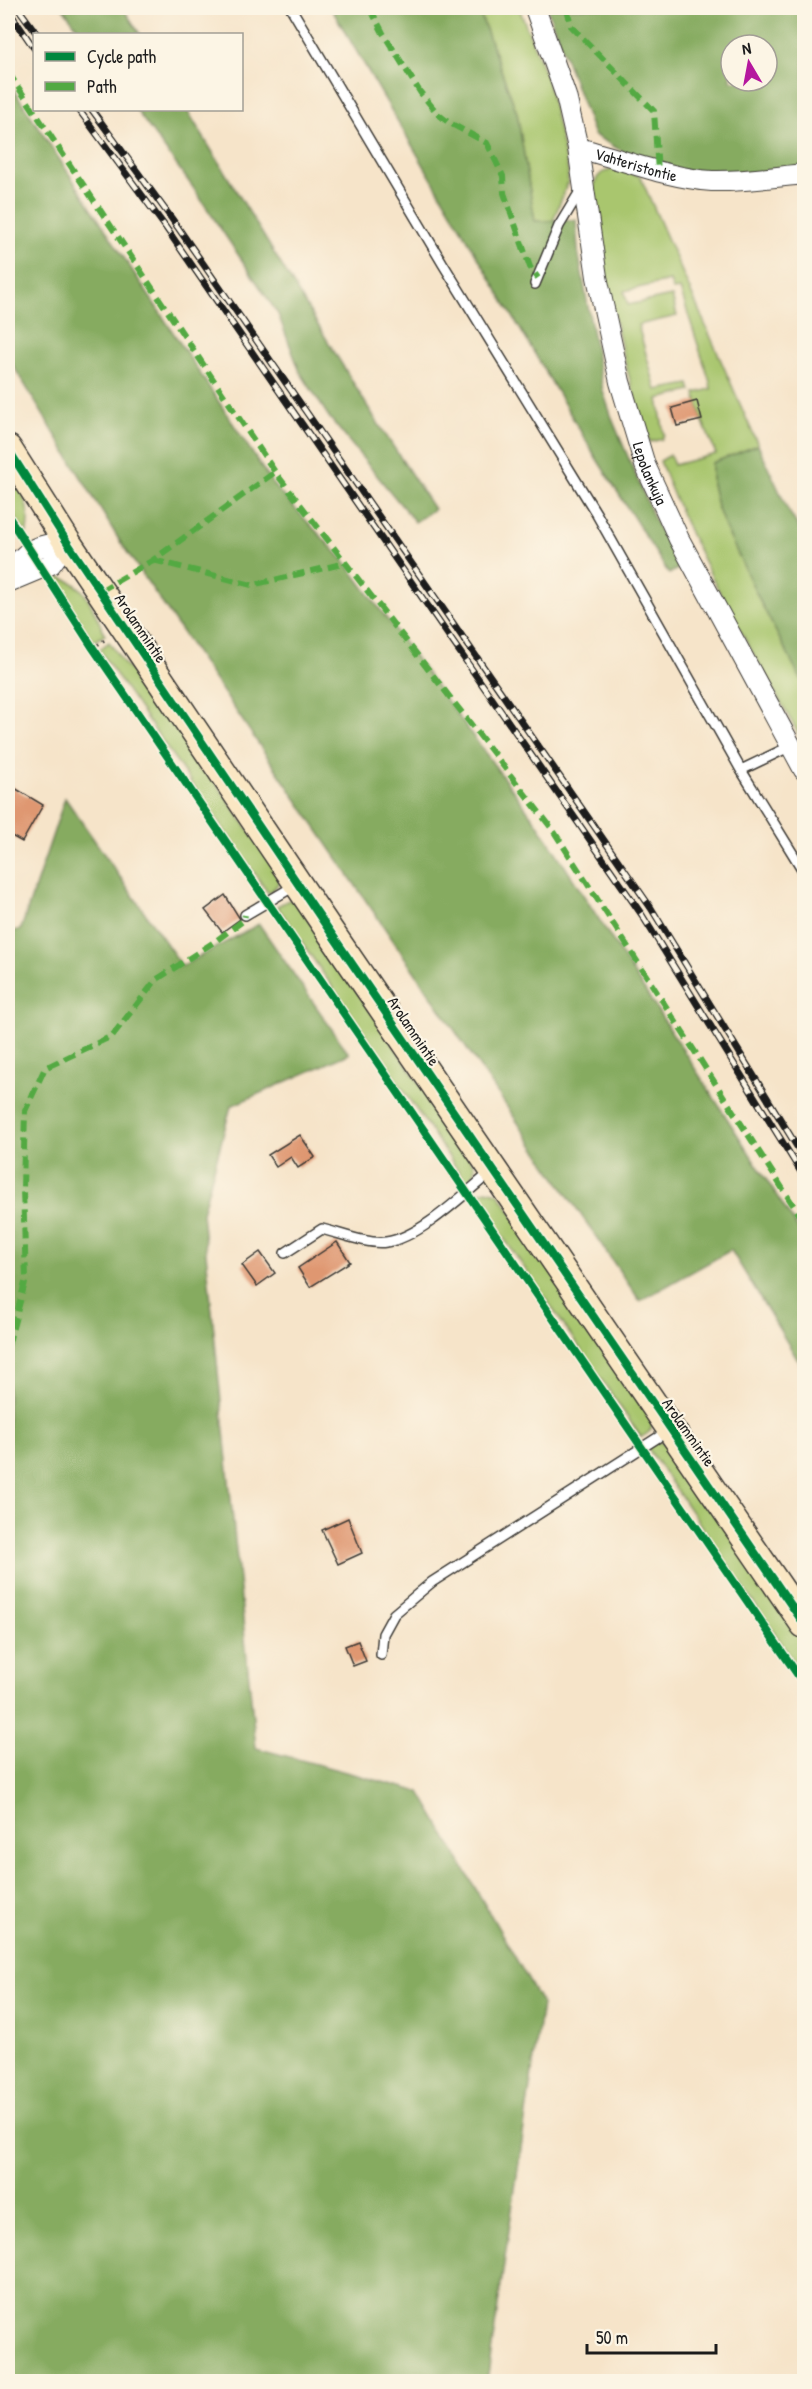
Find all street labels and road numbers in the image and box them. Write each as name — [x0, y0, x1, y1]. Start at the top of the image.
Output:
street label: Vahteristontie — [592, 142, 680, 187]
street label: Lepolankuja — [628, 439, 673, 508]
street label: Arolammintie — [110, 589, 173, 667]
street label: Arolammintie — [383, 992, 446, 1070]
street label: Arolammintie — [657, 1393, 721, 1471]

